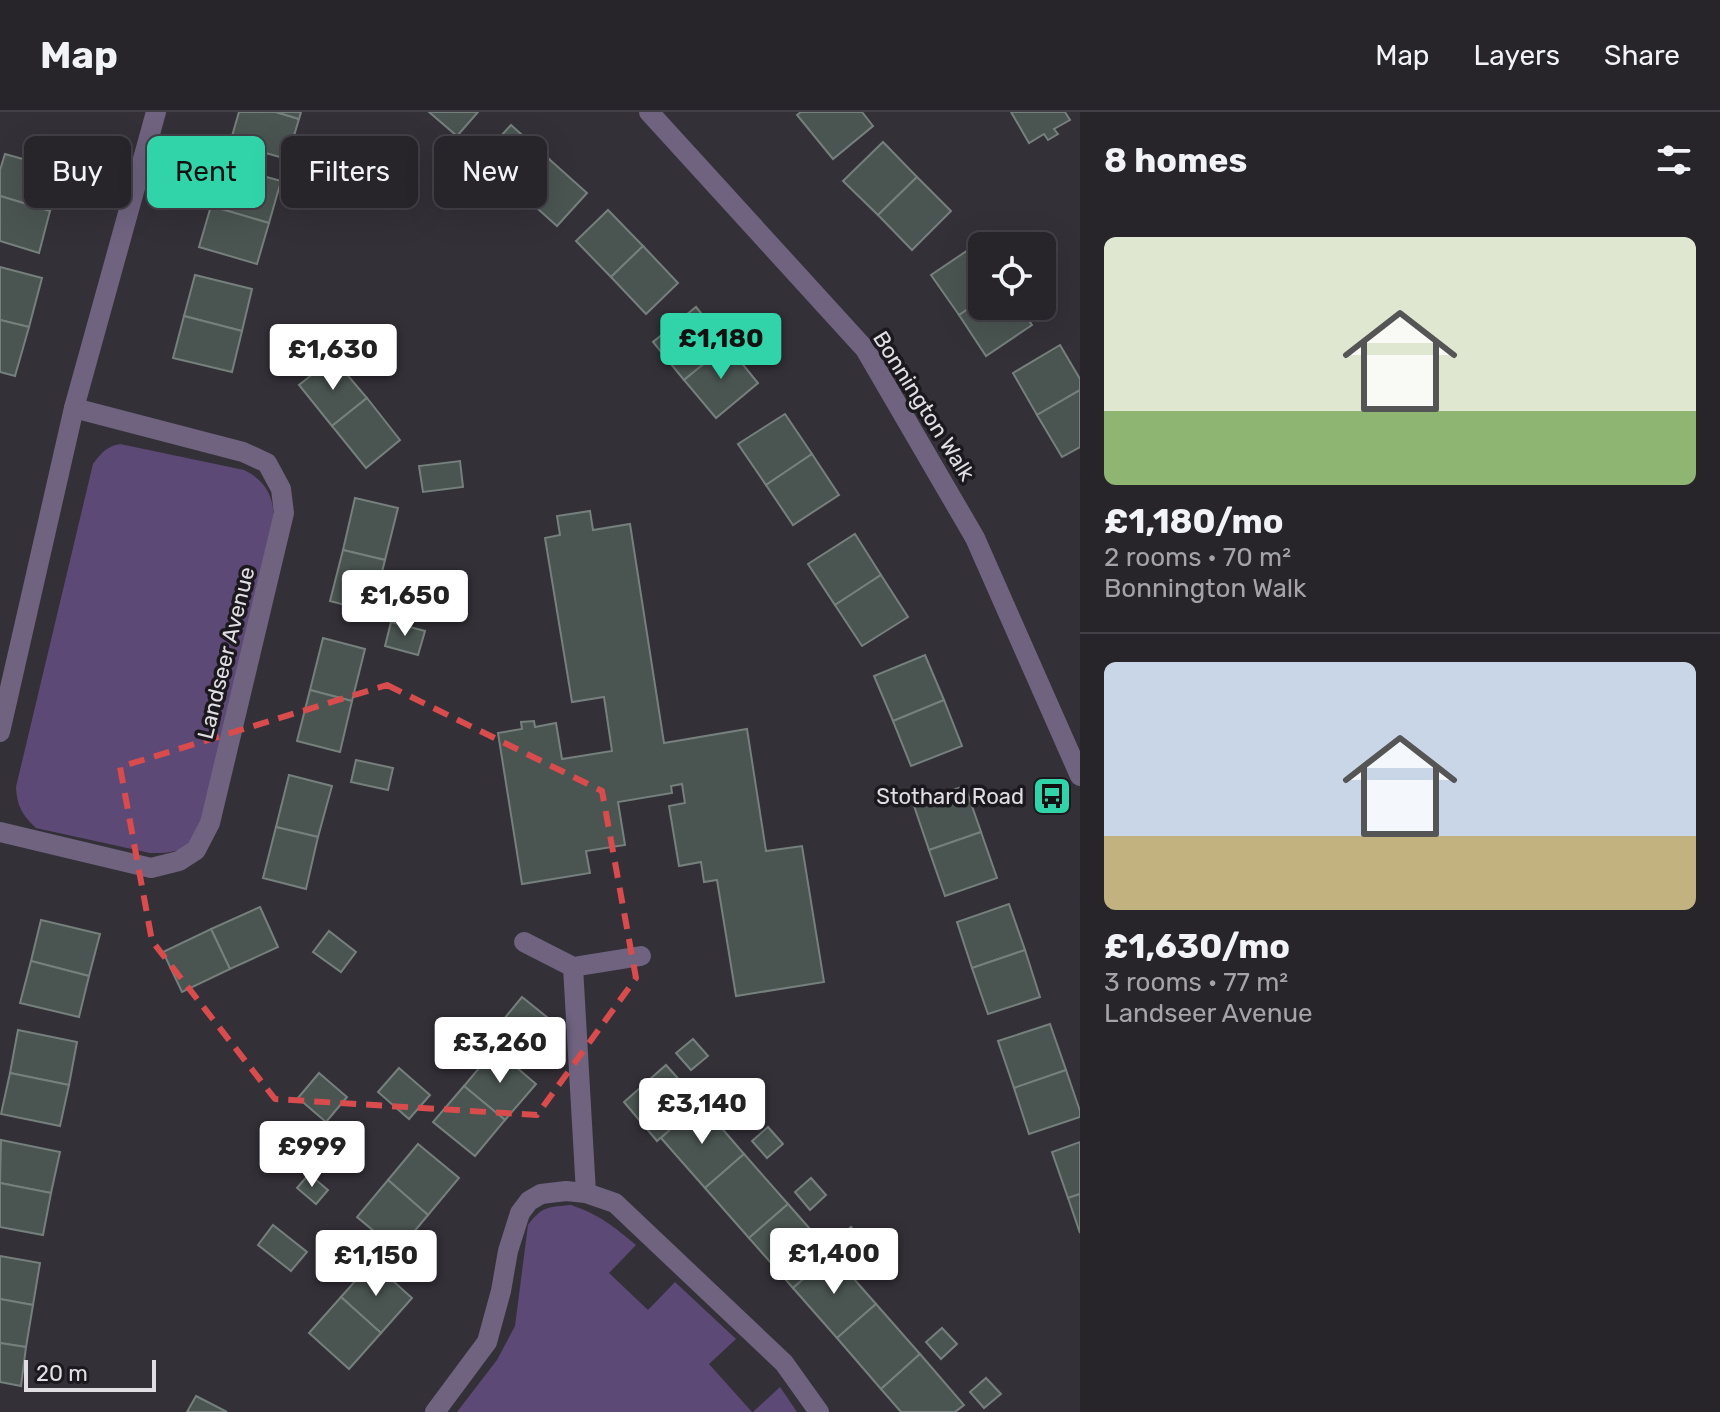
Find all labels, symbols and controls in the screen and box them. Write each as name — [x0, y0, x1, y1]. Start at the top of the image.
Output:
text: Map — [40, 32, 118, 78]
text: Map — [1375, 39, 1430, 72]
text: Layers — [1474, 39, 1560, 72]
text: Share — [1604, 39, 1680, 72]
chip: Buy — [24, 136, 131, 208]
chip: Rent — [147, 136, 265, 208]
chip: Filters — [281, 136, 418, 208]
chip: New — [434, 136, 547, 208]
icon: filters — [1652, 138, 1696, 182]
text: 8 homes — [1104, 140, 1247, 181]
map controls — [968, 232, 1056, 320]
button: locate — [968, 232, 1056, 320]
icon: home — [1328, 289, 1472, 433]
pin: £1,180 — [656, 313, 786, 381]
text: £1,180 — [678, 323, 764, 354]
pin: £1,630 — [268, 324, 398, 392]
street label: Bonnington Walk — [867, 326, 981, 486]
text: £1,630 — [288, 334, 378, 365]
text: £1,180/mo — [1104, 501, 1283, 542]
text: 2 rooms · 70 m² — [1104, 542, 1291, 573]
street label: Landseer Avenue — [192, 564, 260, 742]
pin: £1,650 — [340, 570, 470, 638]
text: Bonnington Walk — [1104, 573, 1307, 604]
text: £1,650 — [360, 580, 450, 611]
icon: home — [1328, 714, 1472, 858]
bus stop icon: Stothard Road — [1031, 775, 1073, 817]
place label: Stothard Road — [876, 783, 1024, 810]
text: £1,630/mo — [1104, 926, 1290, 967]
text: 3 rooms · 77 m² — [1104, 967, 1288, 998]
text: Landseer Avenue — [1104, 998, 1313, 1029]
pin: £3,260 — [435, 1017, 565, 1085]
text: £3,260 — [453, 1027, 547, 1058]
pin: £3,140 — [637, 1078, 767, 1146]
text: £3,140 — [657, 1088, 747, 1119]
pin: £999 — [265, 1121, 359, 1189]
text: £999 — [278, 1131, 346, 1162]
pin: £1,400 — [769, 1228, 899, 1296]
pin: £1,150 — [311, 1230, 441, 1298]
text: £1,400 — [788, 1238, 880, 1269]
text: £1,150 — [334, 1240, 418, 1271]
scale bar — [24, 1356, 156, 1392]
text: 20 m — [36, 1360, 88, 1387]

